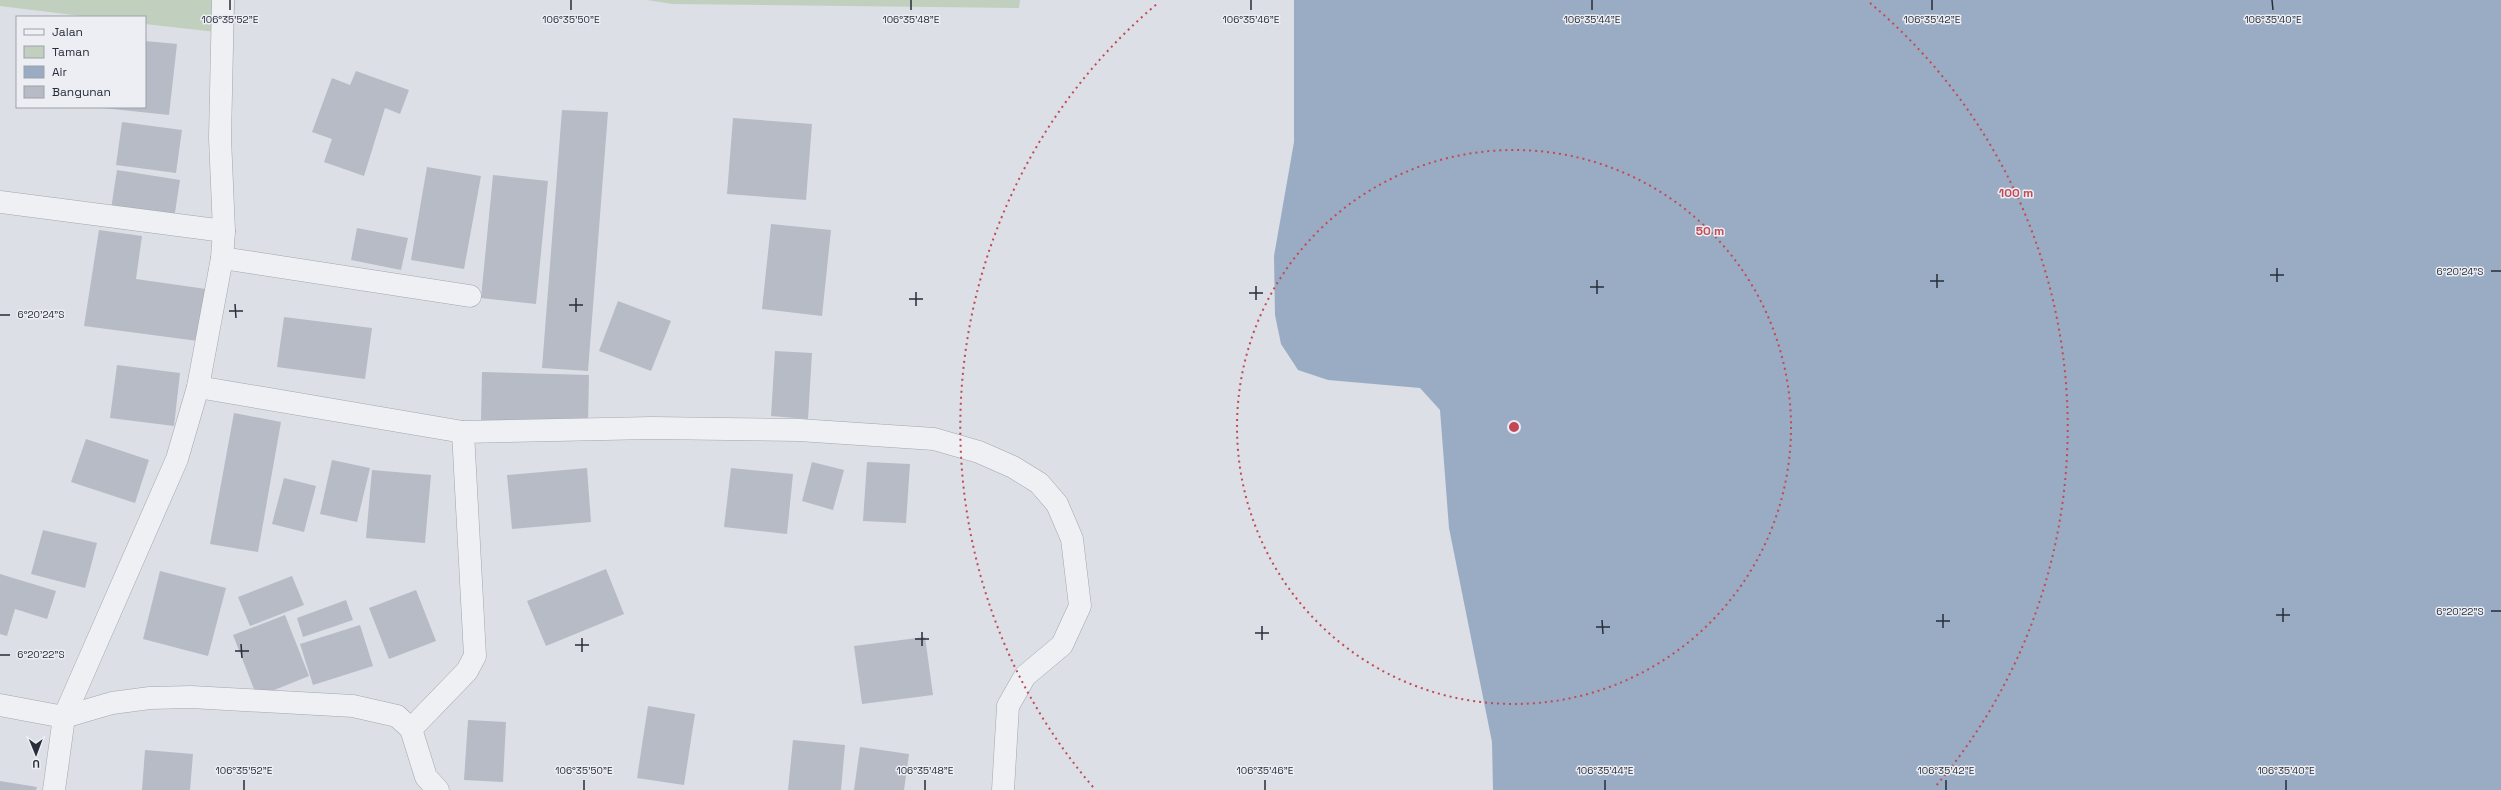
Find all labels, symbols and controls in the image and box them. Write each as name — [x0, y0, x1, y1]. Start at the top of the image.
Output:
text: 106°35'52"E — [202, 13, 259, 26]
text: 106°35'50"E — [542, 13, 600, 26]
text: 106°35'48"E — [883, 13, 940, 26]
text: 106°35'46"E — [1223, 13, 1280, 26]
text: 106°35'44"E — [1564, 13, 1621, 26]
text: 106°35'42"E — [1904, 13, 1961, 26]
text: 106°35'40"E — [2244, 13, 2302, 26]
legend — [16, 16, 146, 108]
text: Jalan — [52, 24, 83, 40]
text: Taman — [52, 44, 89, 60]
text: Air — [52, 64, 68, 80]
text: Bangunan — [52, 84, 111, 100]
text: 100 m — [1999, 185, 2033, 201]
text: 50 m — [1696, 223, 1724, 239]
text: 6°20'24"S — [2437, 265, 2483, 278]
text: 6°20'24"S — [18, 308, 64, 321]
centre of rings — [1507, 420, 1521, 434]
text: 6°20'22"S — [2436, 605, 2484, 618]
text: 6°20'22"S — [17, 648, 65, 661]
north arrow — [16, 734, 56, 774]
text: U — [32, 757, 40, 771]
text: 106°35'52"E — [216, 764, 273, 777]
text: 106°35'50"E — [555, 764, 613, 777]
text: 106°35'48"E — [897, 764, 954, 777]
text: 106°35'46"E — [1237, 764, 1294, 777]
text: 106°35'44"E — [1577, 764, 1634, 777]
text: 106°35'42"E — [1918, 764, 1975, 777]
text: 106°35'40"E — [2257, 764, 2315, 777]

